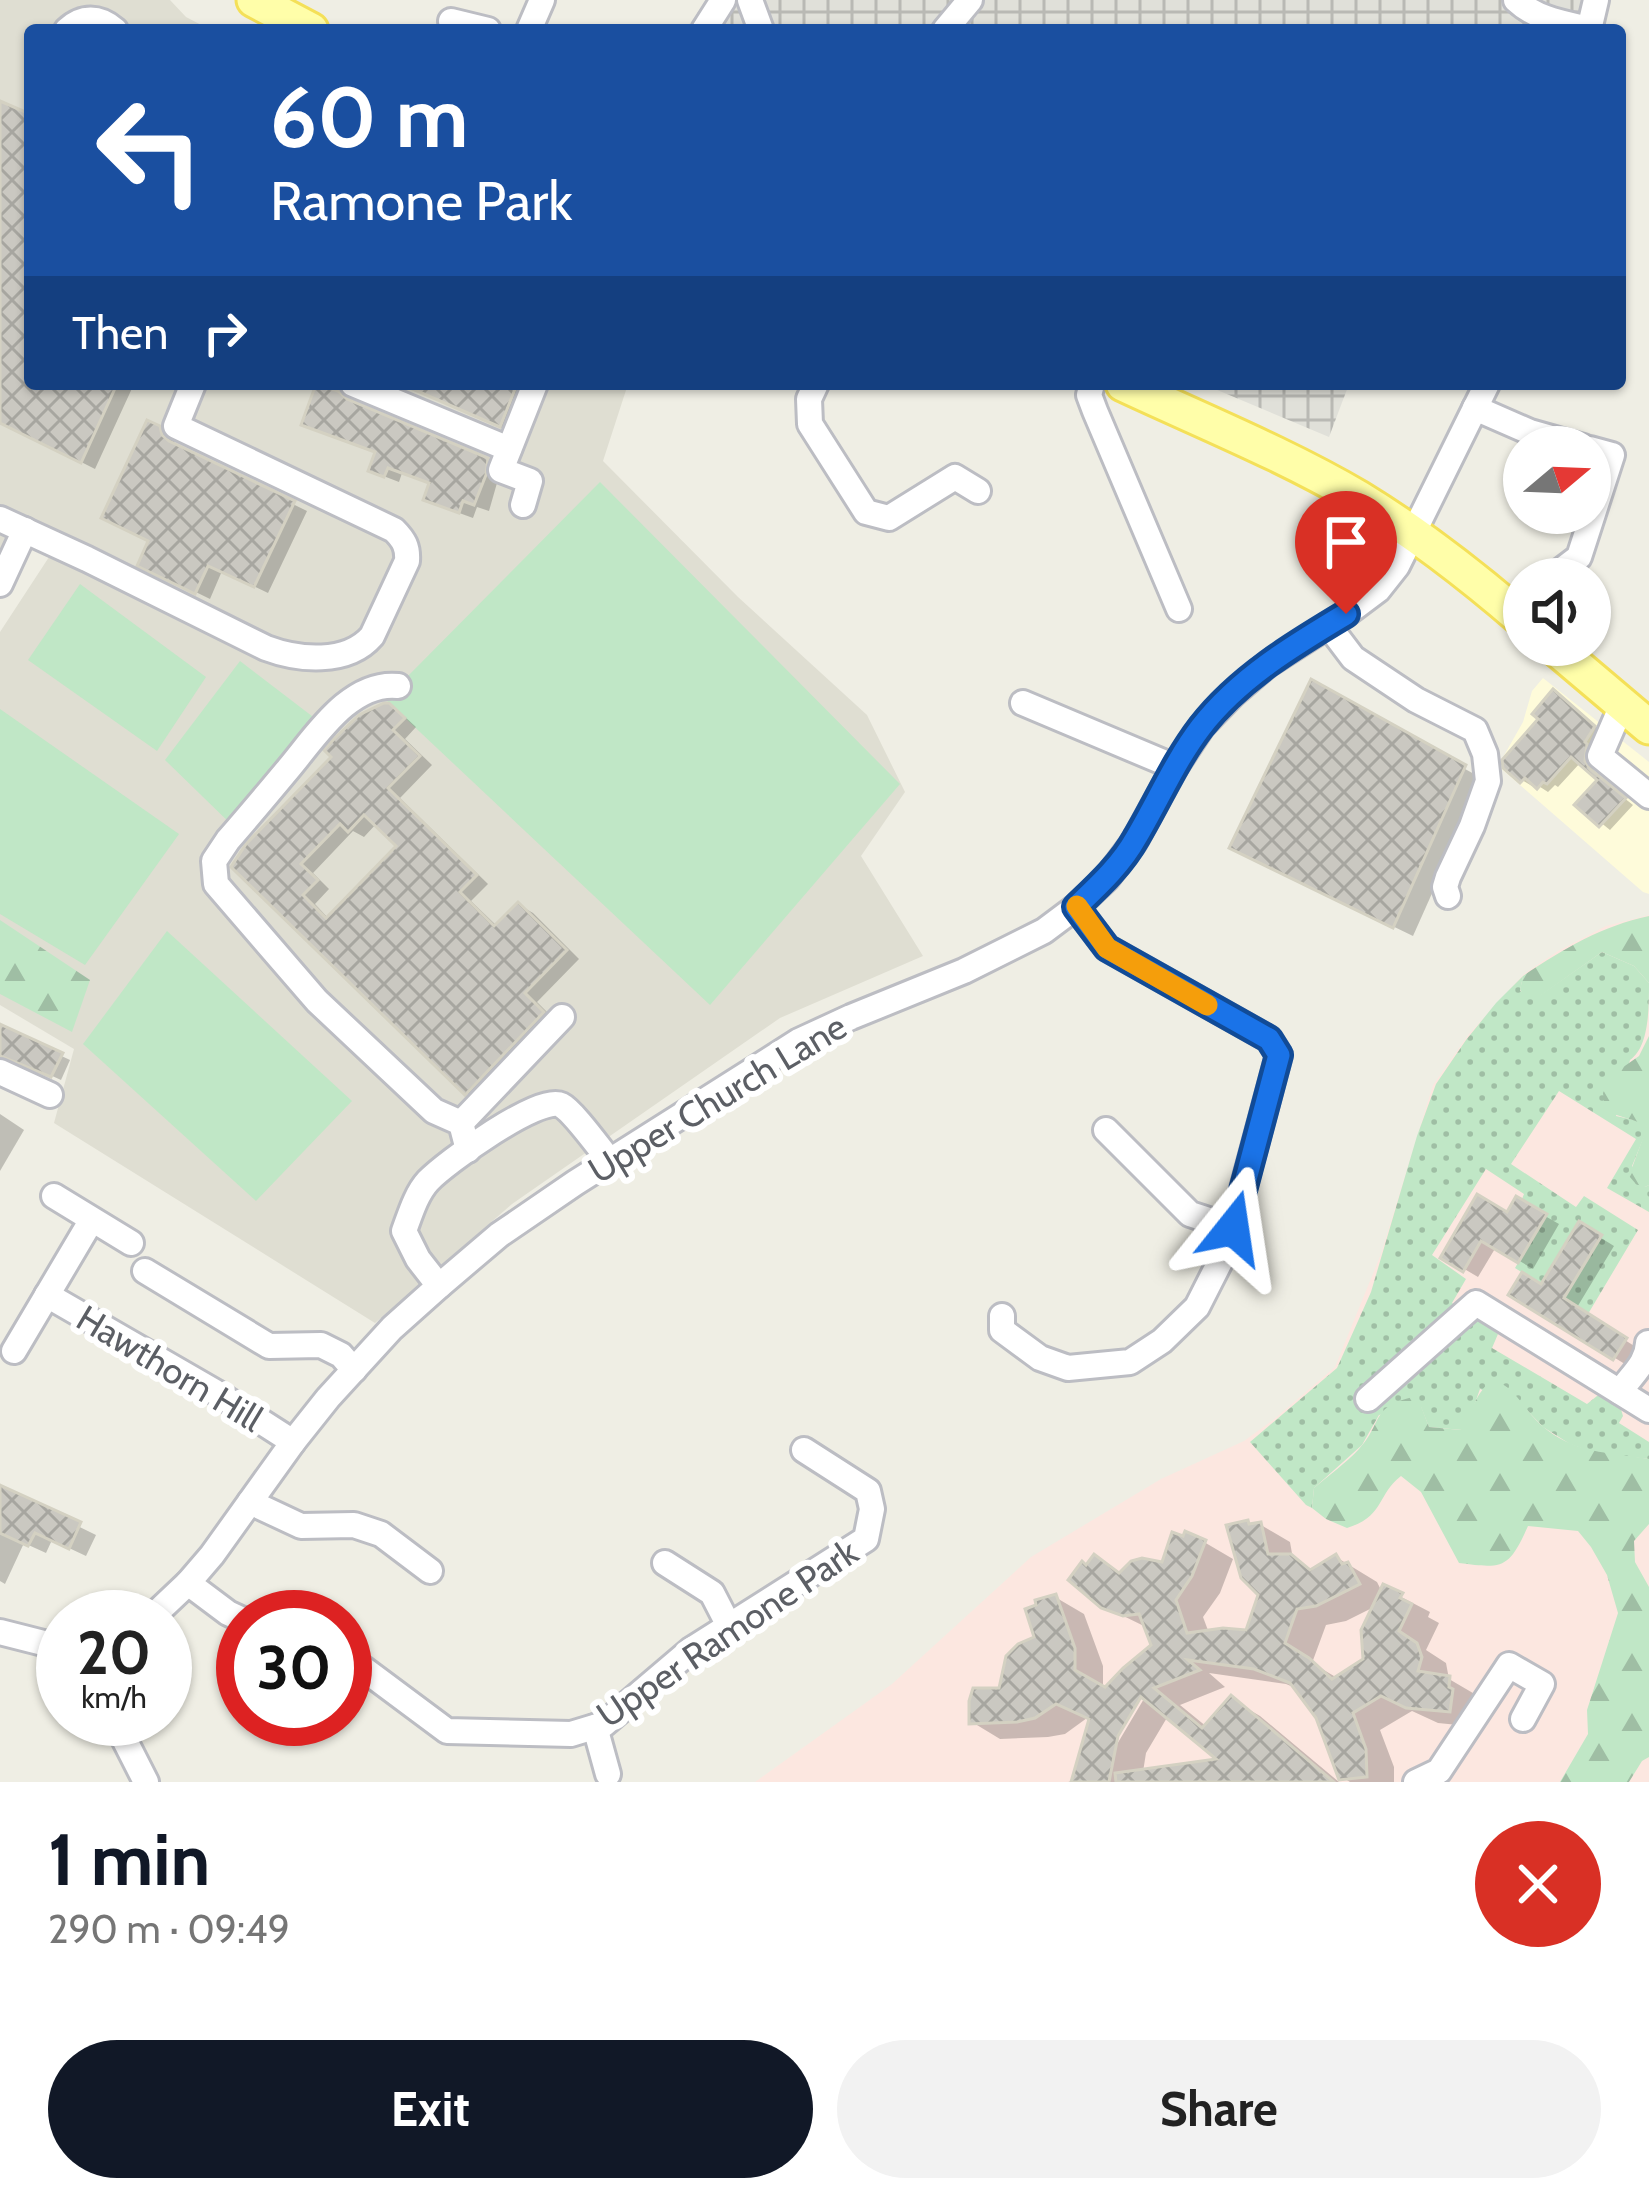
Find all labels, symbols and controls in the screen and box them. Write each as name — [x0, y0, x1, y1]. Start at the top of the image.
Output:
text: 60 m — [270, 66, 468, 168]
icon: left — [72, 72, 228, 228]
text: Ramone Park — [270, 168, 573, 234]
icon: right — [192, 300, 258, 366]
text: Then — [72, 306, 168, 360]
north arrow — [1503, 426, 1611, 534]
map controls — [1503, 426, 1611, 666]
pin — [1295, 491, 1397, 614]
icon: arrive — [1313, 509, 1379, 575]
button: sound — [1503, 558, 1611, 666]
street label: Upper Church Lane — [580, 1004, 854, 1192]
position arrow — [1170, 1165, 1296, 1291]
street label: Hawthorn Hill — [69, 1295, 271, 1441]
street label: Upper Ramone Park — [588, 1529, 867, 1737]
speed limit sign: 30 — [216, 1590, 372, 1746]
text: 20 — [77, 1616, 151, 1689]
text: km/h — [81, 1679, 147, 1716]
text: 1 min — [48, 1816, 210, 1903]
button: close — [1475, 1821, 1601, 1947]
text: 290 m · 09:49 — [48, 1905, 290, 1953]
button: Exit — [48, 2040, 813, 2178]
button: Share — [837, 2040, 1601, 2178]

